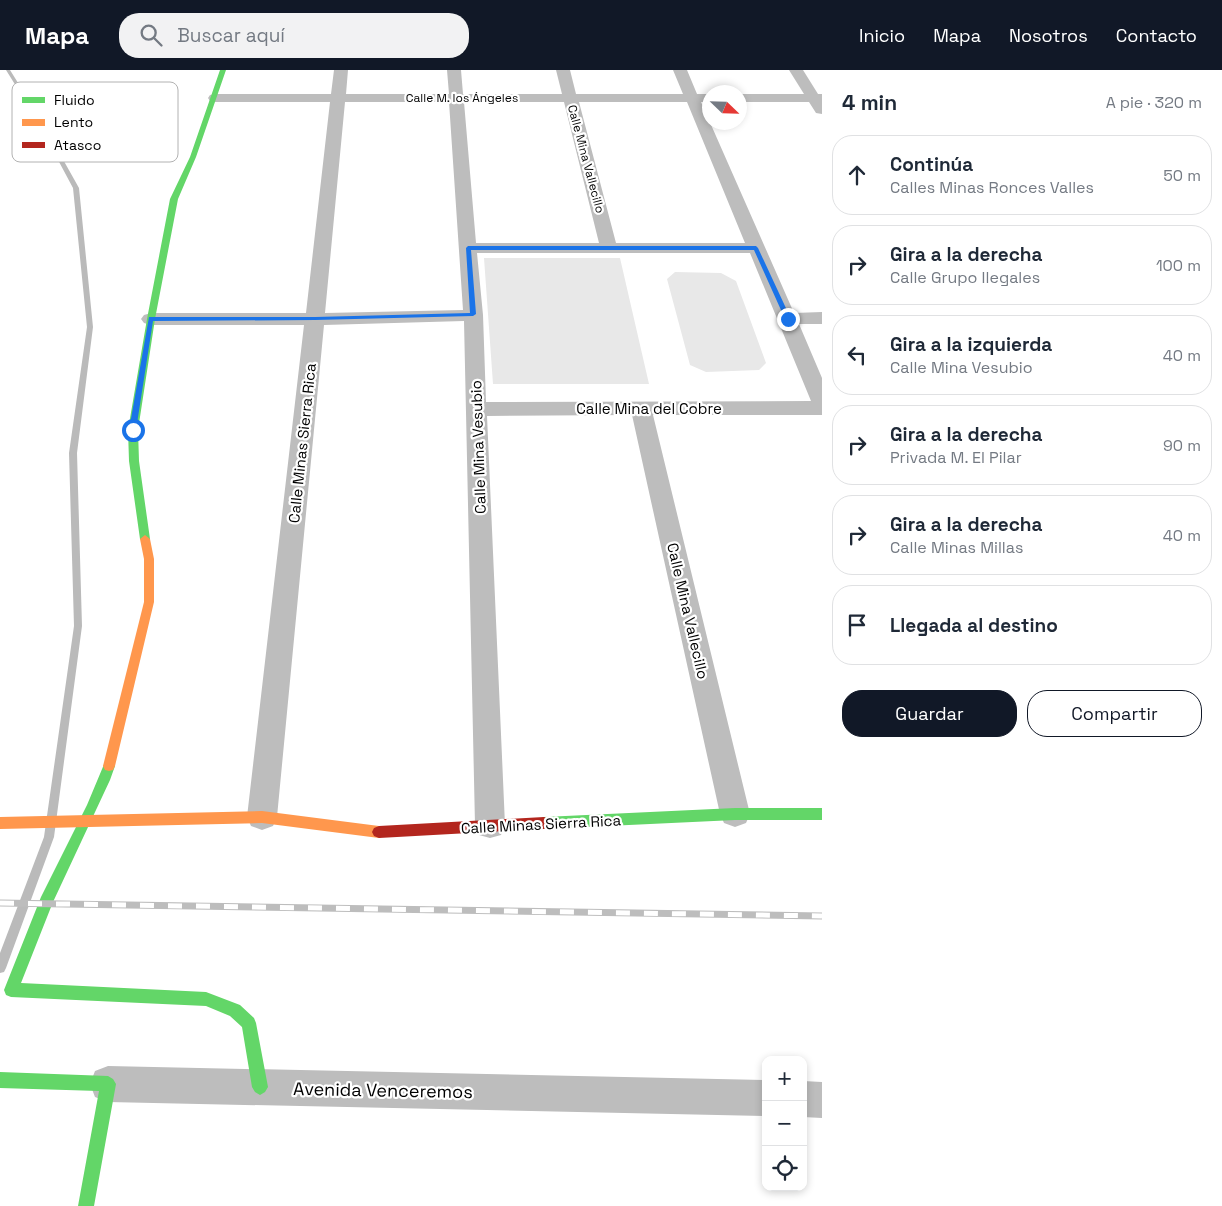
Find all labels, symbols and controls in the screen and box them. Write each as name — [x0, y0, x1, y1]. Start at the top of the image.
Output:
search box — [119, 13, 469, 58]
text: Mapa — [25, 20, 89, 51]
icon: search — [137, 21, 165, 49]
text: Buscar aquí — [177, 23, 285, 48]
text: Inicio — [859, 24, 905, 47]
text: Mapa — [933, 24, 981, 47]
text: Nosotros — [1009, 24, 1088, 47]
text: Contacto — [1116, 24, 1197, 47]
legend — [12, 82, 178, 162]
north arrow — [702, 85, 747, 130]
text: 4 min — [842, 89, 897, 116]
street label: Calle M. los Ángeles — [406, 90, 518, 106]
text: Fluido — [54, 91, 95, 109]
text: A pie · 320 m — [1106, 92, 1202, 113]
street label: Calle Mina Vallecillo — [564, 103, 608, 215]
text: Lento — [54, 113, 93, 131]
text: Atasco — [54, 136, 101, 154]
text: Continúa — [890, 152, 973, 177]
icon: ahead — [843, 161, 871, 189]
text: 50 m — [1163, 165, 1201, 186]
text: Calles Minas Ronces Valles — [890, 177, 1094, 198]
text: Gira a la derecha — [890, 242, 1042, 267]
icon: right — [843, 251, 871, 279]
text: 100 m — [1156, 255, 1201, 276]
text: Calle Grupo Ilegales — [890, 267, 1040, 288]
route end — [777, 308, 800, 331]
text: Gira a la izquierda — [890, 332, 1052, 357]
icon: left — [843, 341, 871, 369]
text: 40 m — [1163, 345, 1201, 366]
text: Calle Mina Vesubio — [890, 357, 1033, 378]
street label: Calle Minas Sierra Rica — [284, 362, 320, 524]
street label: Calle Mina Vesubio — [466, 380, 490, 514]
street label: Calle Mina del Cobre — [576, 399, 722, 418]
route start — [122, 419, 145, 442]
text: Gira a la derecha — [890, 422, 1042, 447]
icon: right — [843, 431, 871, 459]
text: 90 m — [1163, 435, 1201, 456]
text: Privada M. El Pilar — [890, 447, 1022, 468]
text: Gira a la derecha — [890, 512, 1042, 537]
icon: right — [843, 521, 871, 549]
text: 40 m — [1163, 525, 1201, 546]
text: Calle Minas Millas — [890, 537, 1023, 558]
street label: Calle Mina Vallecillo — [663, 541, 713, 681]
icon: arrive — [843, 611, 871, 639]
text: Llegada al destino — [890, 613, 1058, 638]
button: Guardar — [842, 690, 1017, 737]
button: Compartir — [1027, 690, 1202, 737]
street label: Calle Minas Sierra Rica — [460, 810, 622, 838]
map controls — [762, 1056, 807, 1191]
button: + — [762, 1056, 807, 1101]
street label: Avenida Venceremos — [293, 1077, 473, 1103]
button: − — [762, 1101, 807, 1146]
button: locate — [762, 1146, 807, 1191]

